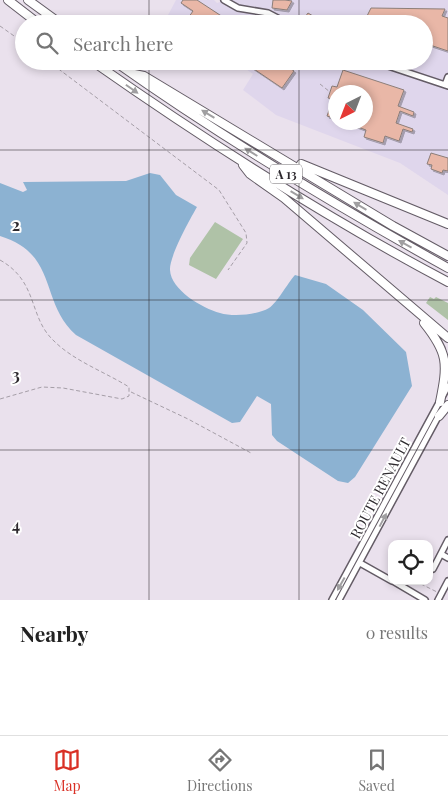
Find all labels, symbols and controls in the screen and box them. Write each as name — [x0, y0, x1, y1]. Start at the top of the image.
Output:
search box — [15, 15, 433, 70]
icon: search — [33, 29, 61, 57]
text: Search here — [73, 30, 173, 56]
one-way arrow — [125, 84, 139, 94]
north arrow — [328, 85, 373, 130]
one-way arrow — [201, 109, 214, 118]
one-way arrow — [244, 148, 257, 157]
road number: A 13 — [270, 164, 302, 183]
one-way arrow — [291, 191, 304, 200]
one-way arrow — [354, 201, 367, 210]
text: 2 — [12, 214, 20, 235]
one-way arrow — [398, 240, 413, 248]
text: 3 — [12, 364, 20, 385]
street label: ROUTE RENAULT — [345, 434, 415, 542]
one-way arrow — [379, 512, 387, 527]
text: 4 — [12, 514, 20, 535]
map controls — [388, 540, 433, 585]
button: locate — [388, 540, 433, 585]
one-way arrow — [337, 577, 345, 591]
text: Nearby — [20, 619, 89, 647]
text: 0 results — [366, 622, 428, 643]
tab: Map — [53, 746, 81, 795]
tab: Directions — [187, 746, 252, 795]
tab: Saved — [359, 746, 395, 795]

